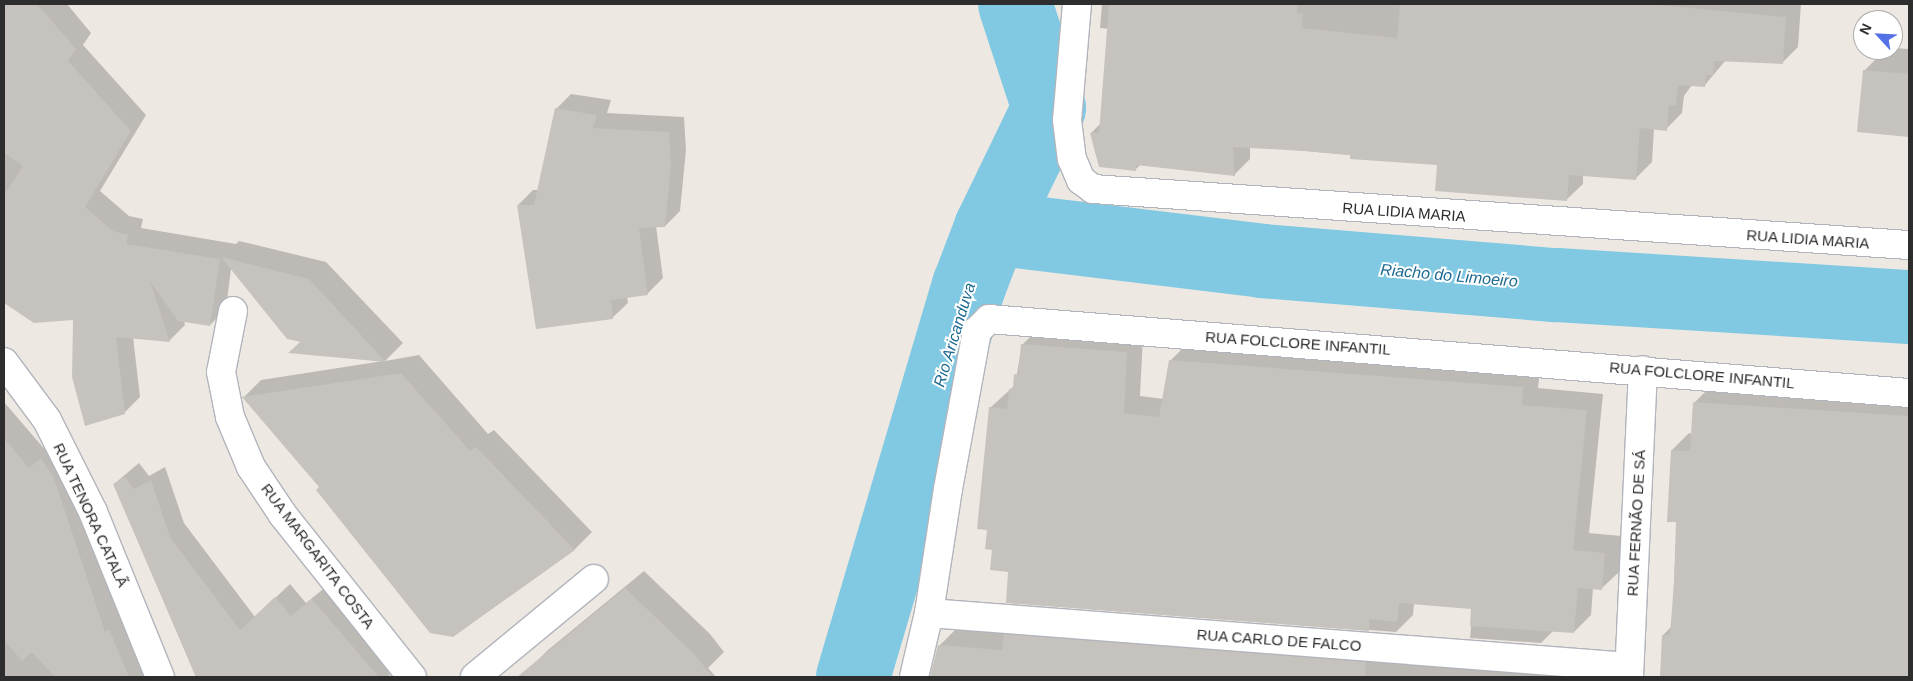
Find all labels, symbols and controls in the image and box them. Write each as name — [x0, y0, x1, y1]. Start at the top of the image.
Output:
north arrow — [1853, 10, 1903, 60]
text: N — [1856, 21, 1875, 37]
street label: RUA LIDIA MARIA — [1341, 199, 1467, 225]
street label: RUA LIDIA MARIA — [1745, 226, 1871, 252]
water label: Riacho do Limoeiro — [1379, 260, 1519, 292]
water label: Rio Aricanduva — [930, 280, 980, 390]
street label: RUA FOLCLORE INFANTIL — [1204, 328, 1392, 358]
street label: RUA FOLCLORE INFANTIL — [1608, 358, 1796, 392]
street label: RUA TENORA CATALÃ — [49, 439, 133, 591]
street label: RUA FERNÃO DE SÁ — [1623, 449, 1649, 597]
street label: RUA MARGARITA COSTA — [257, 479, 379, 633]
street label: RUA CARLO DE FALCO — [1196, 625, 1362, 655]

